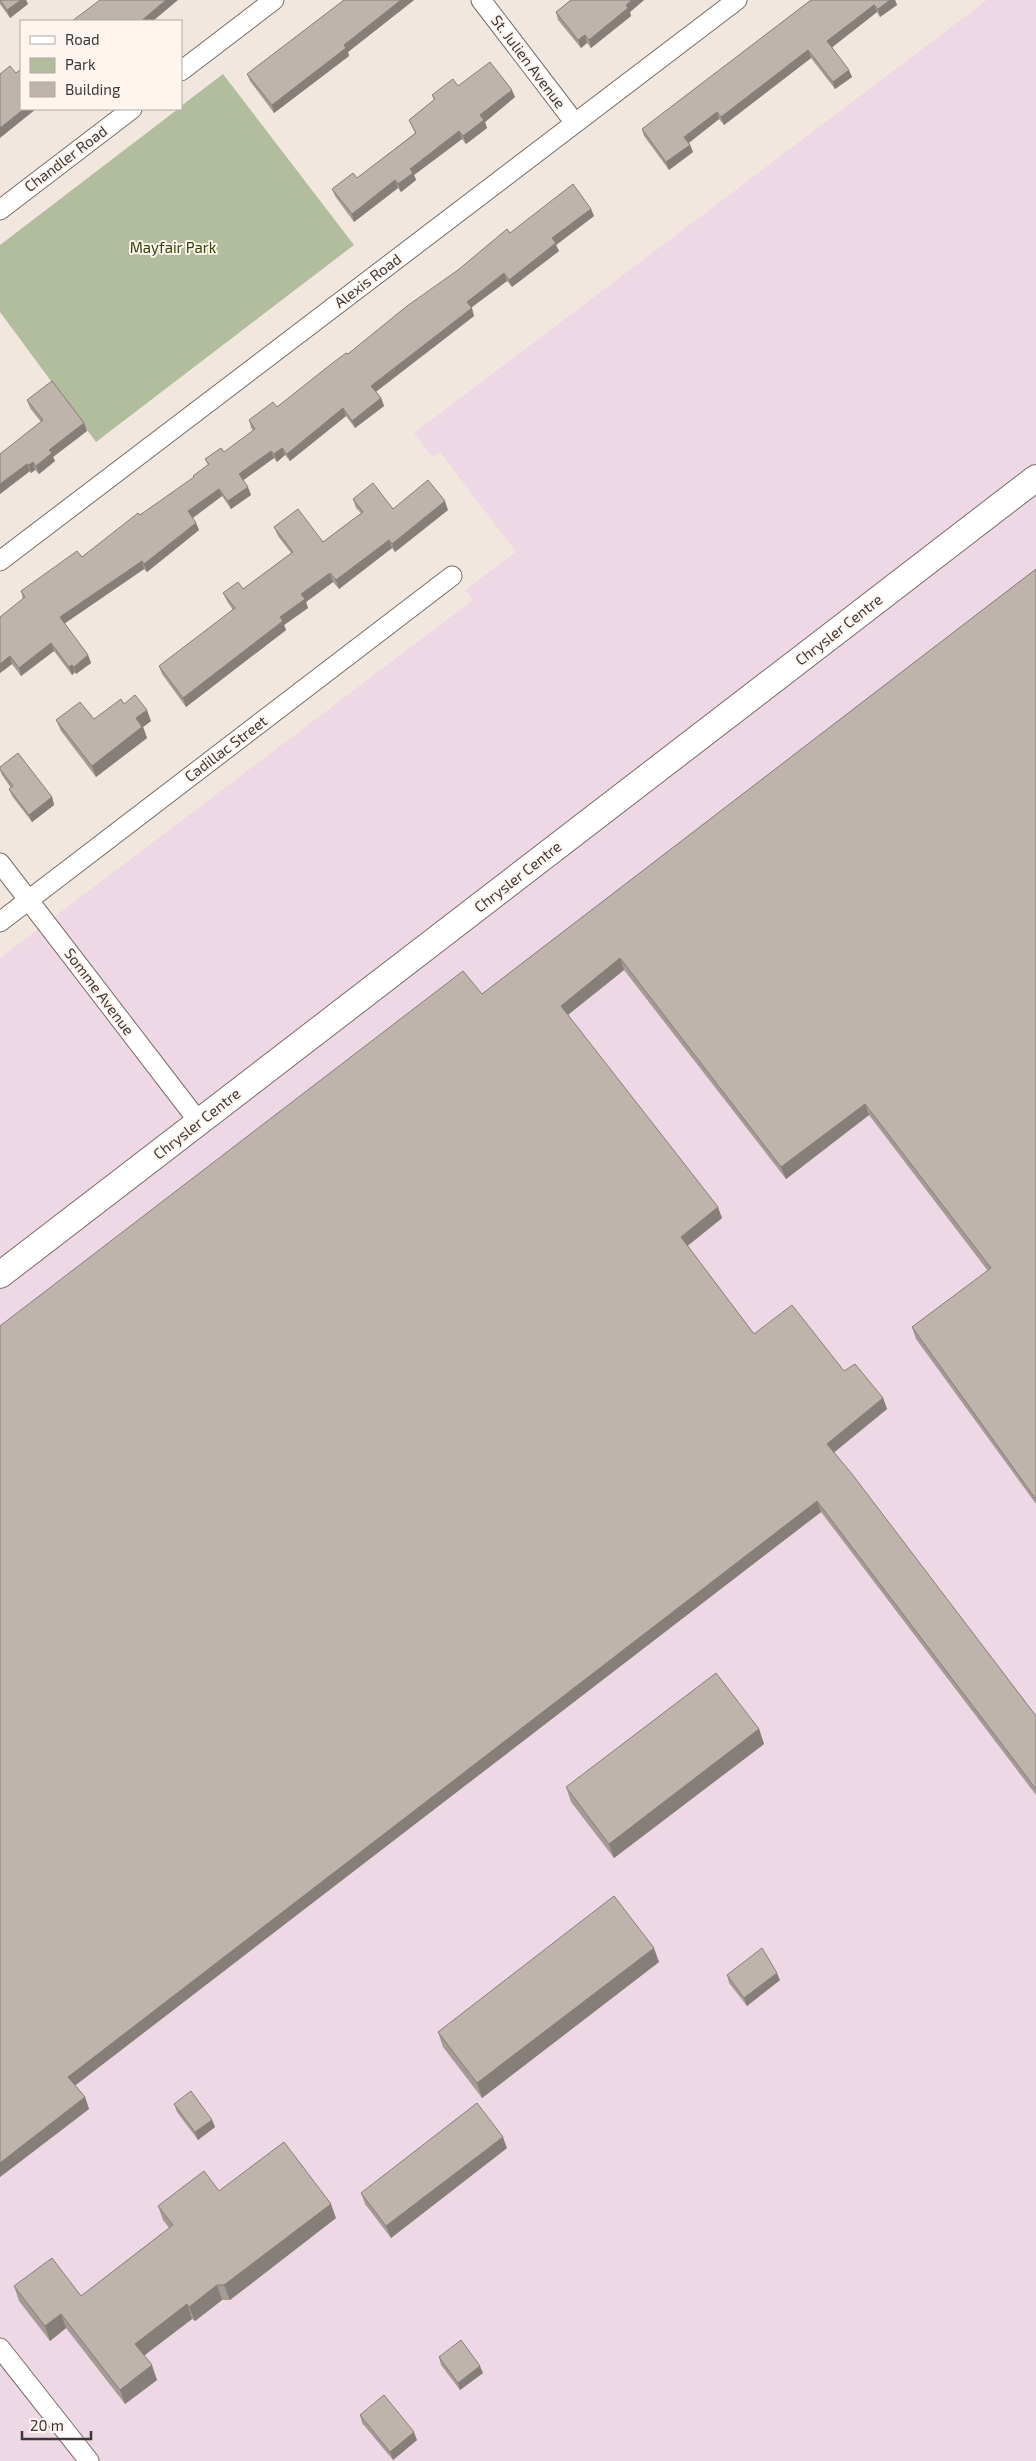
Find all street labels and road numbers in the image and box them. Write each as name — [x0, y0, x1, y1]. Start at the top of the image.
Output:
street label: St. Julien Avenue — [488, 11, 570, 112]
street label: Chandler Road — [20, 121, 110, 195]
street label: Alexis Road — [330, 249, 404, 311]
street label: Chrysler Centre — [791, 590, 885, 669]
street label: Cadillac Street — [181, 711, 270, 785]
street label: Chrysler Centre — [470, 837, 564, 916]
street label: Somme Avenue — [61, 944, 138, 1039]
street label: Chrysler Centre — [149, 1084, 243, 1163]

